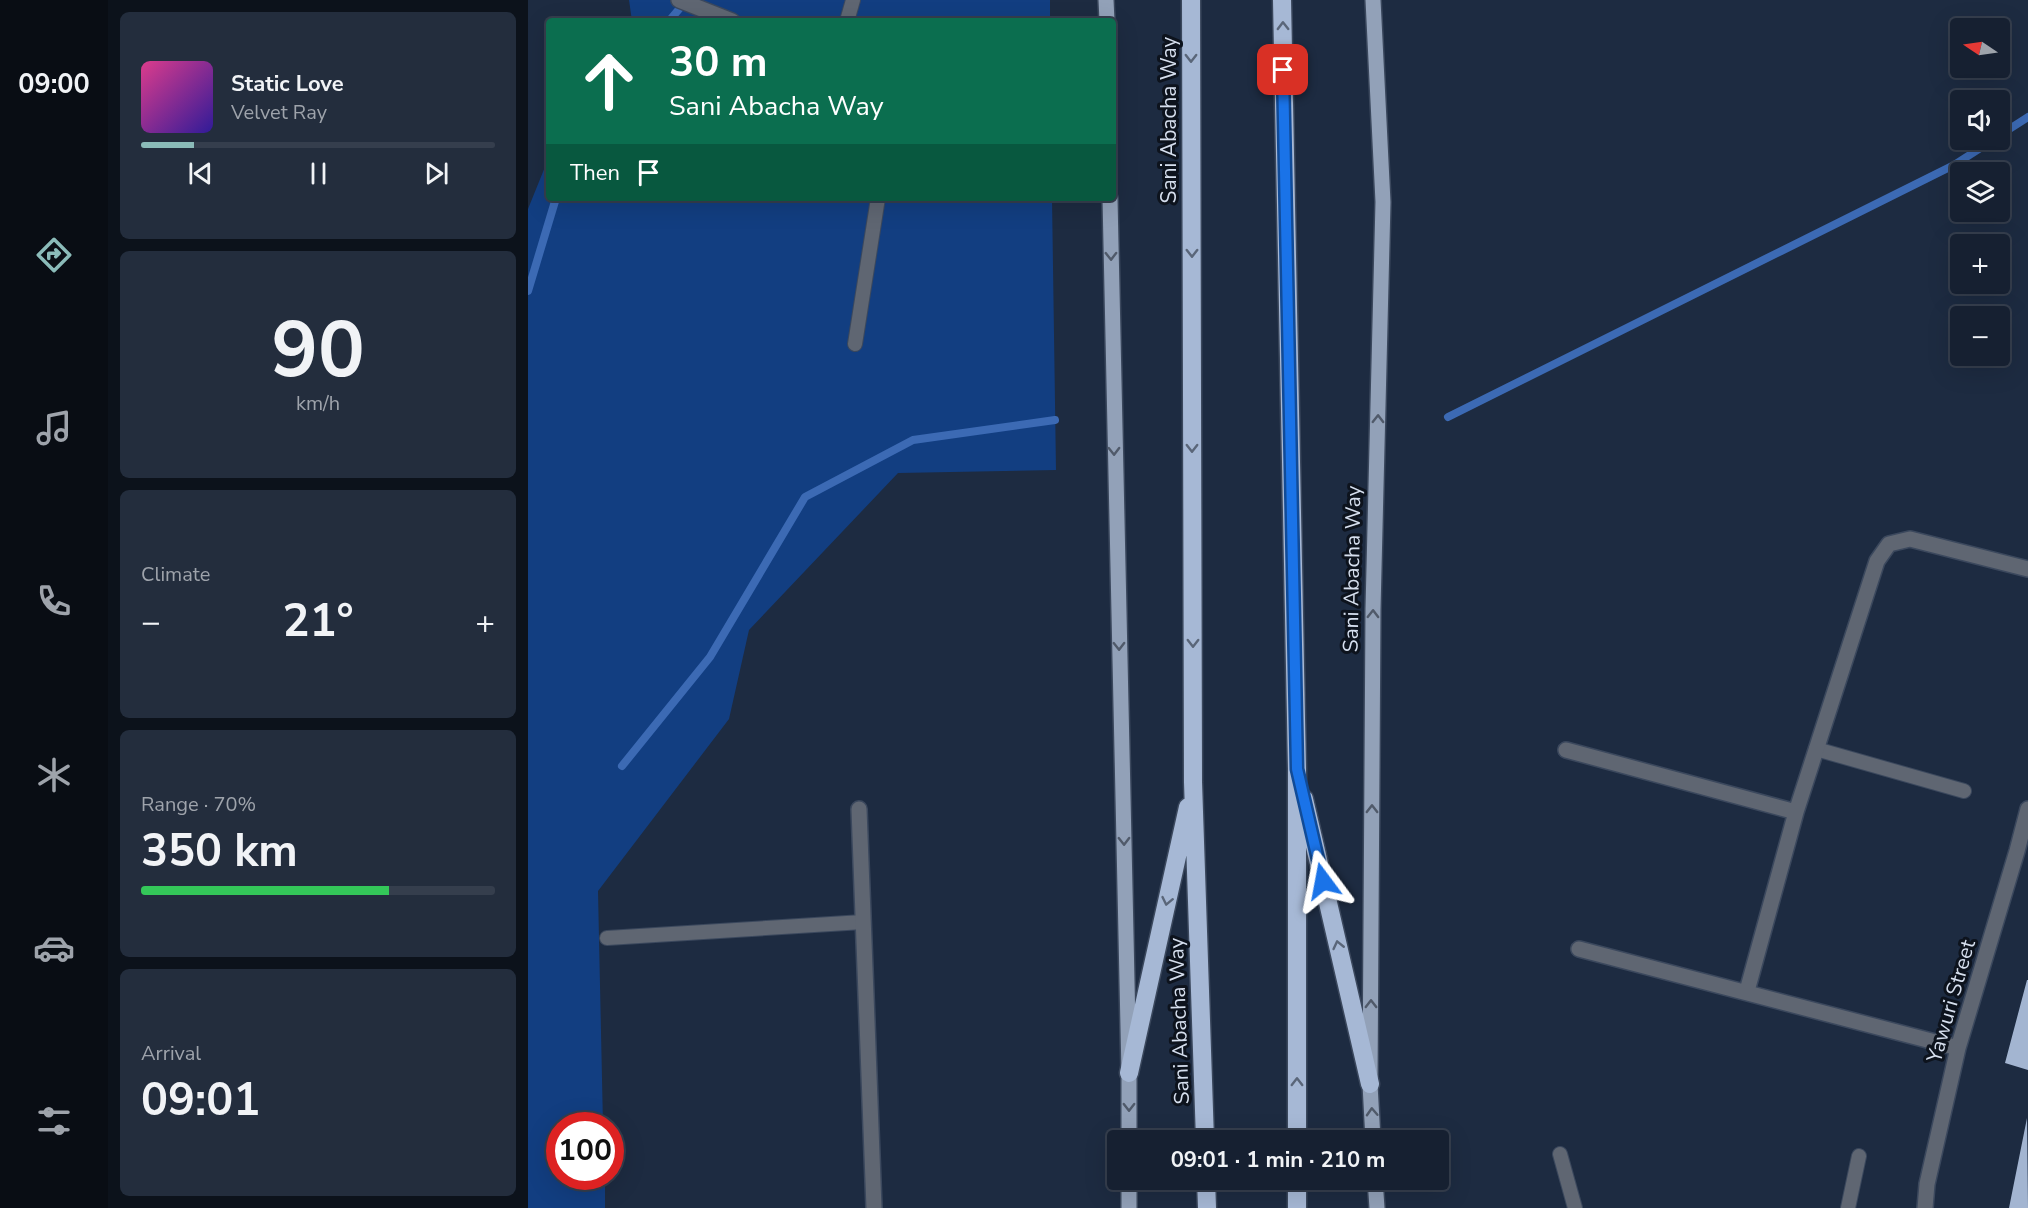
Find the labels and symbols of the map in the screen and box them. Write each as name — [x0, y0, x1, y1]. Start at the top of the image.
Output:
north arrow — [1950, 18, 2010, 78]
one-way arrow — [1276, 21, 1289, 30]
street label: Sani Abacha Way — [1155, 36, 1183, 203]
pin — [1257, 44, 1308, 95]
one-way arrow — [1185, 54, 1197, 63]
one-way arrow — [1186, 249, 1198, 258]
one-way arrow — [1104, 252, 1117, 261]
one-way arrow — [1371, 415, 1384, 424]
one-way arrow — [1186, 444, 1198, 453]
one-way arrow — [1108, 447, 1121, 456]
street label: Sani Abacha Way — [1337, 485, 1367, 653]
one-way arrow — [1367, 610, 1379, 619]
one-way arrow — [1187, 639, 1199, 648]
one-way arrow — [1113, 642, 1125, 651]
one-way arrow — [1366, 805, 1378, 814]
one-way arrow — [1117, 837, 1130, 846]
position arrow — [1291, 849, 1355, 913]
one-way arrow — [1161, 895, 1174, 905]
street label: Yawuri Street — [1920, 936, 1982, 1067]
street label: Sani Abacha Way — [1162, 937, 1196, 1105]
one-way arrow — [1332, 940, 1345, 950]
one-way arrow — [1365, 1000, 1377, 1009]
one-way arrow — [1291, 1077, 1303, 1086]
one-way arrow — [1123, 1102, 1135, 1111]
one-way arrow — [1365, 1107, 1378, 1116]
speed limit sign: 100 — [546, 1112, 624, 1190]

